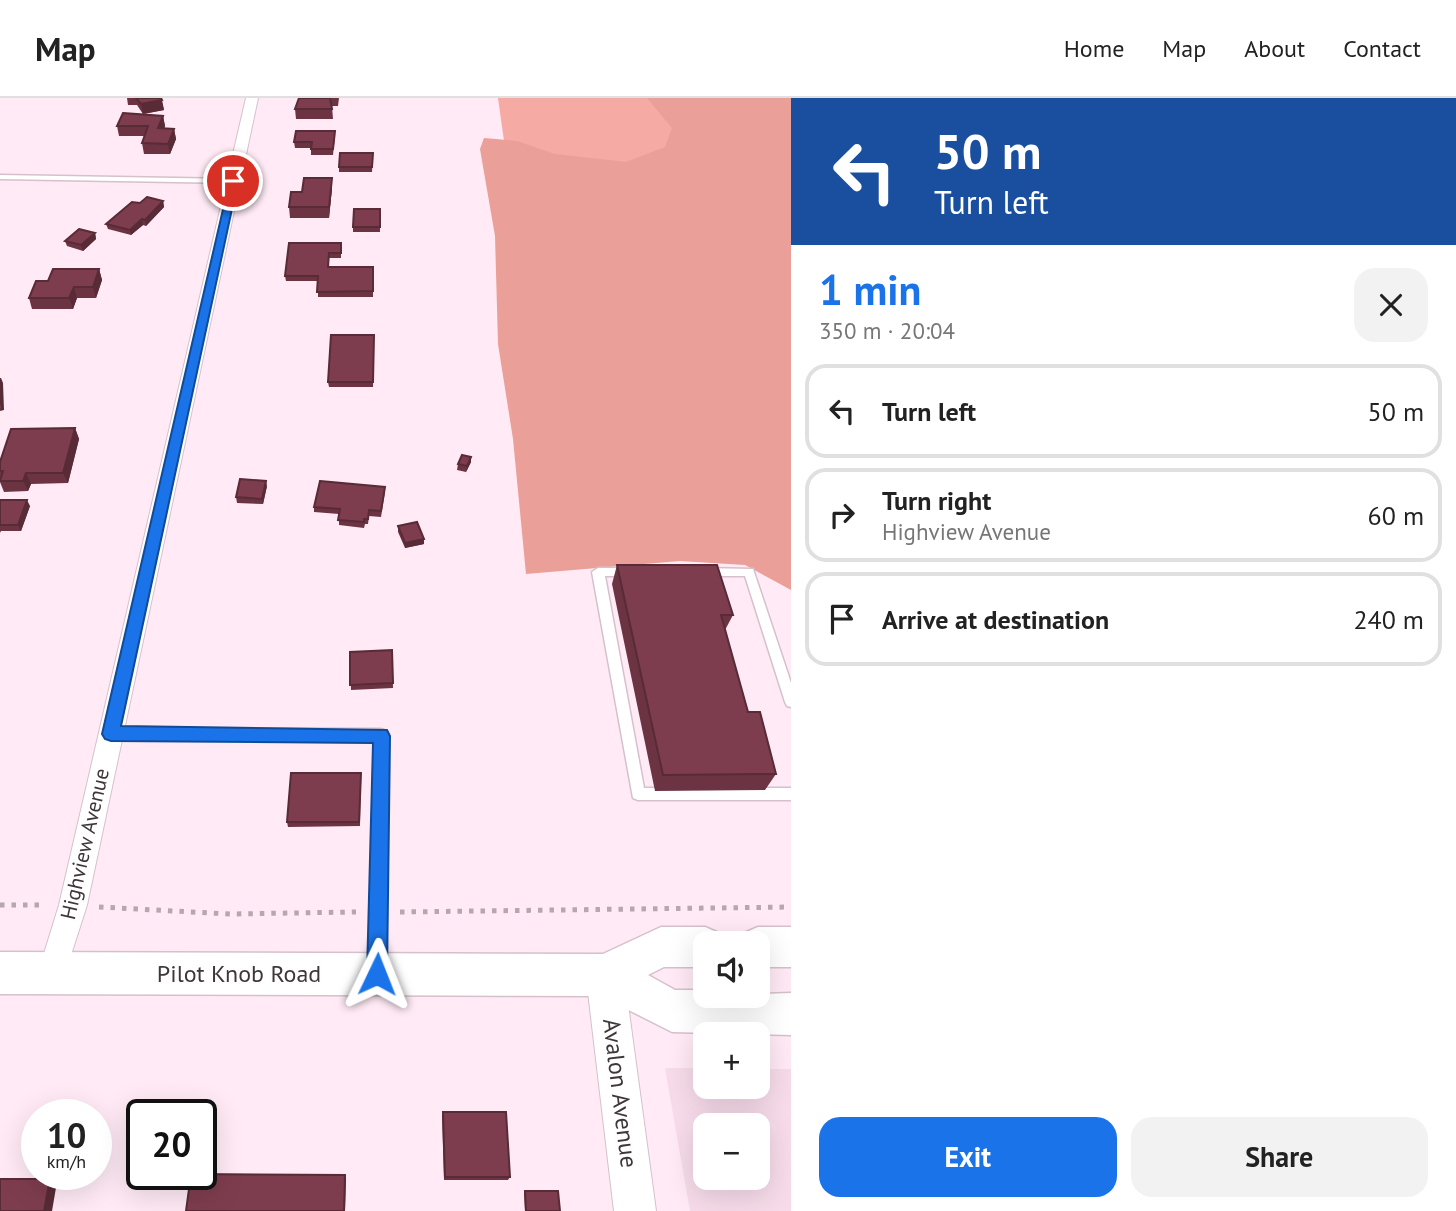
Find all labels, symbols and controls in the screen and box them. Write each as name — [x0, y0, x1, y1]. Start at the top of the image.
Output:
text: Map — [35, 27, 96, 70]
text: Home — [1064, 33, 1124, 64]
text: Map — [1162, 33, 1206, 64]
text: About — [1244, 33, 1305, 64]
text: Contact — [1343, 33, 1421, 64]
text: 50 m — [934, 119, 1041, 183]
icon: left — [819, 126, 910, 217]
pin — [203, 151, 263, 211]
icon: arrive — [214, 162, 252, 200]
text: Turn left — [934, 181, 1049, 223]
text: 1 min — [819, 262, 921, 317]
button: close — [1354, 268, 1428, 342]
text: 350 m · 20:04 — [819, 316, 955, 345]
icon: left — [823, 392, 861, 430]
text: Turn left — [882, 395, 976, 428]
text: 50 m — [1368, 395, 1424, 428]
text: Turn right — [882, 484, 991, 517]
icon: right — [823, 496, 861, 534]
text: 60 m — [1368, 499, 1424, 532]
text: Highview Avenue — [882, 517, 1051, 546]
icon: arrive — [823, 600, 861, 638]
text: Arrive at destination — [882, 603, 1109, 636]
text: 240 m — [1353, 603, 1424, 636]
street label: Highview Avenue — [54, 766, 115, 922]
map controls — [693, 931, 770, 1190]
button: sound — [693, 931, 770, 1008]
position arrow — [340, 937, 414, 1011]
street label: Pilot Knob Road — [157, 958, 321, 989]
street label: Avalon Avenue — [596, 1016, 645, 1169]
button: + — [693, 1022, 770, 1099]
speed limit sign: 20 — [126, 1099, 217, 1190]
text: 10 — [47, 1112, 86, 1158]
button: − — [693, 1113, 770, 1190]
button: Exit — [819, 1117, 1117, 1197]
button: Share — [1131, 1117, 1428, 1197]
text: km/h — [47, 1150, 86, 1173]

